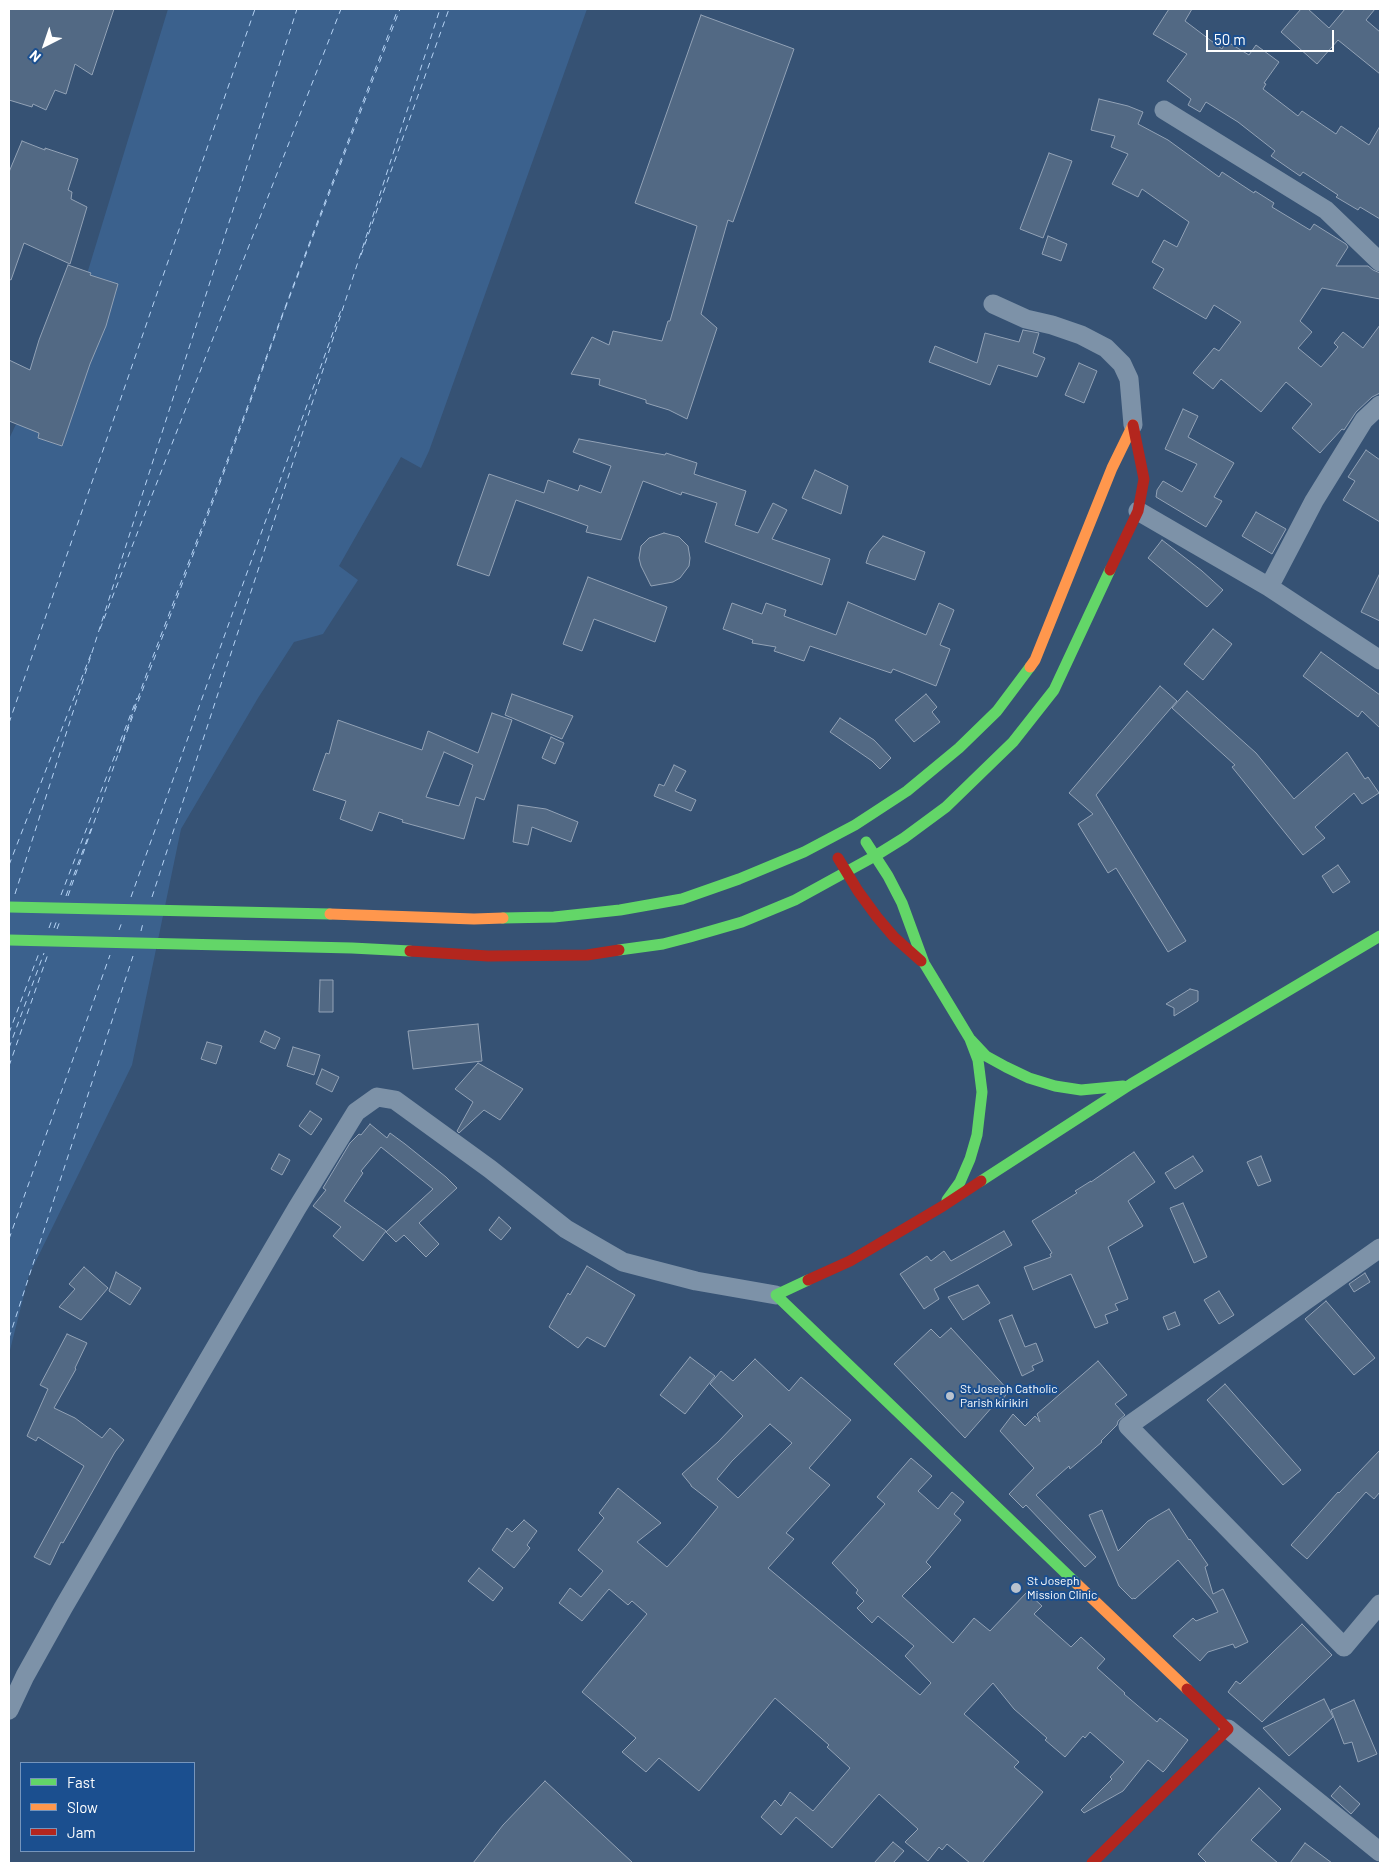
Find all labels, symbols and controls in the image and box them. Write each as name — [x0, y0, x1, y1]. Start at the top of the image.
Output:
north arrow — [20, 20, 70, 70]
scale bar — [1209, 20, 1336, 52]
text: 50 m — [1214, 30, 1246, 48]
text: N — [26, 47, 44, 66]
place label: St Joseph Catholic Parish kirikiri — [960, 1382, 1058, 1410]
marker: St Joseph Catholic Parish kirikiri — [944, 1390, 956, 1402]
place label: St Joseph Mission Clinic — [1027, 1574, 1097, 1602]
marker: St Joseph Mission Clinic — [1009, 1581, 1023, 1595]
legend — [20, 1762, 195, 1852]
text: Fast — [67, 1773, 95, 1791]
text: Slow — [67, 1798, 98, 1816]
text: Jam — [67, 1823, 96, 1841]

